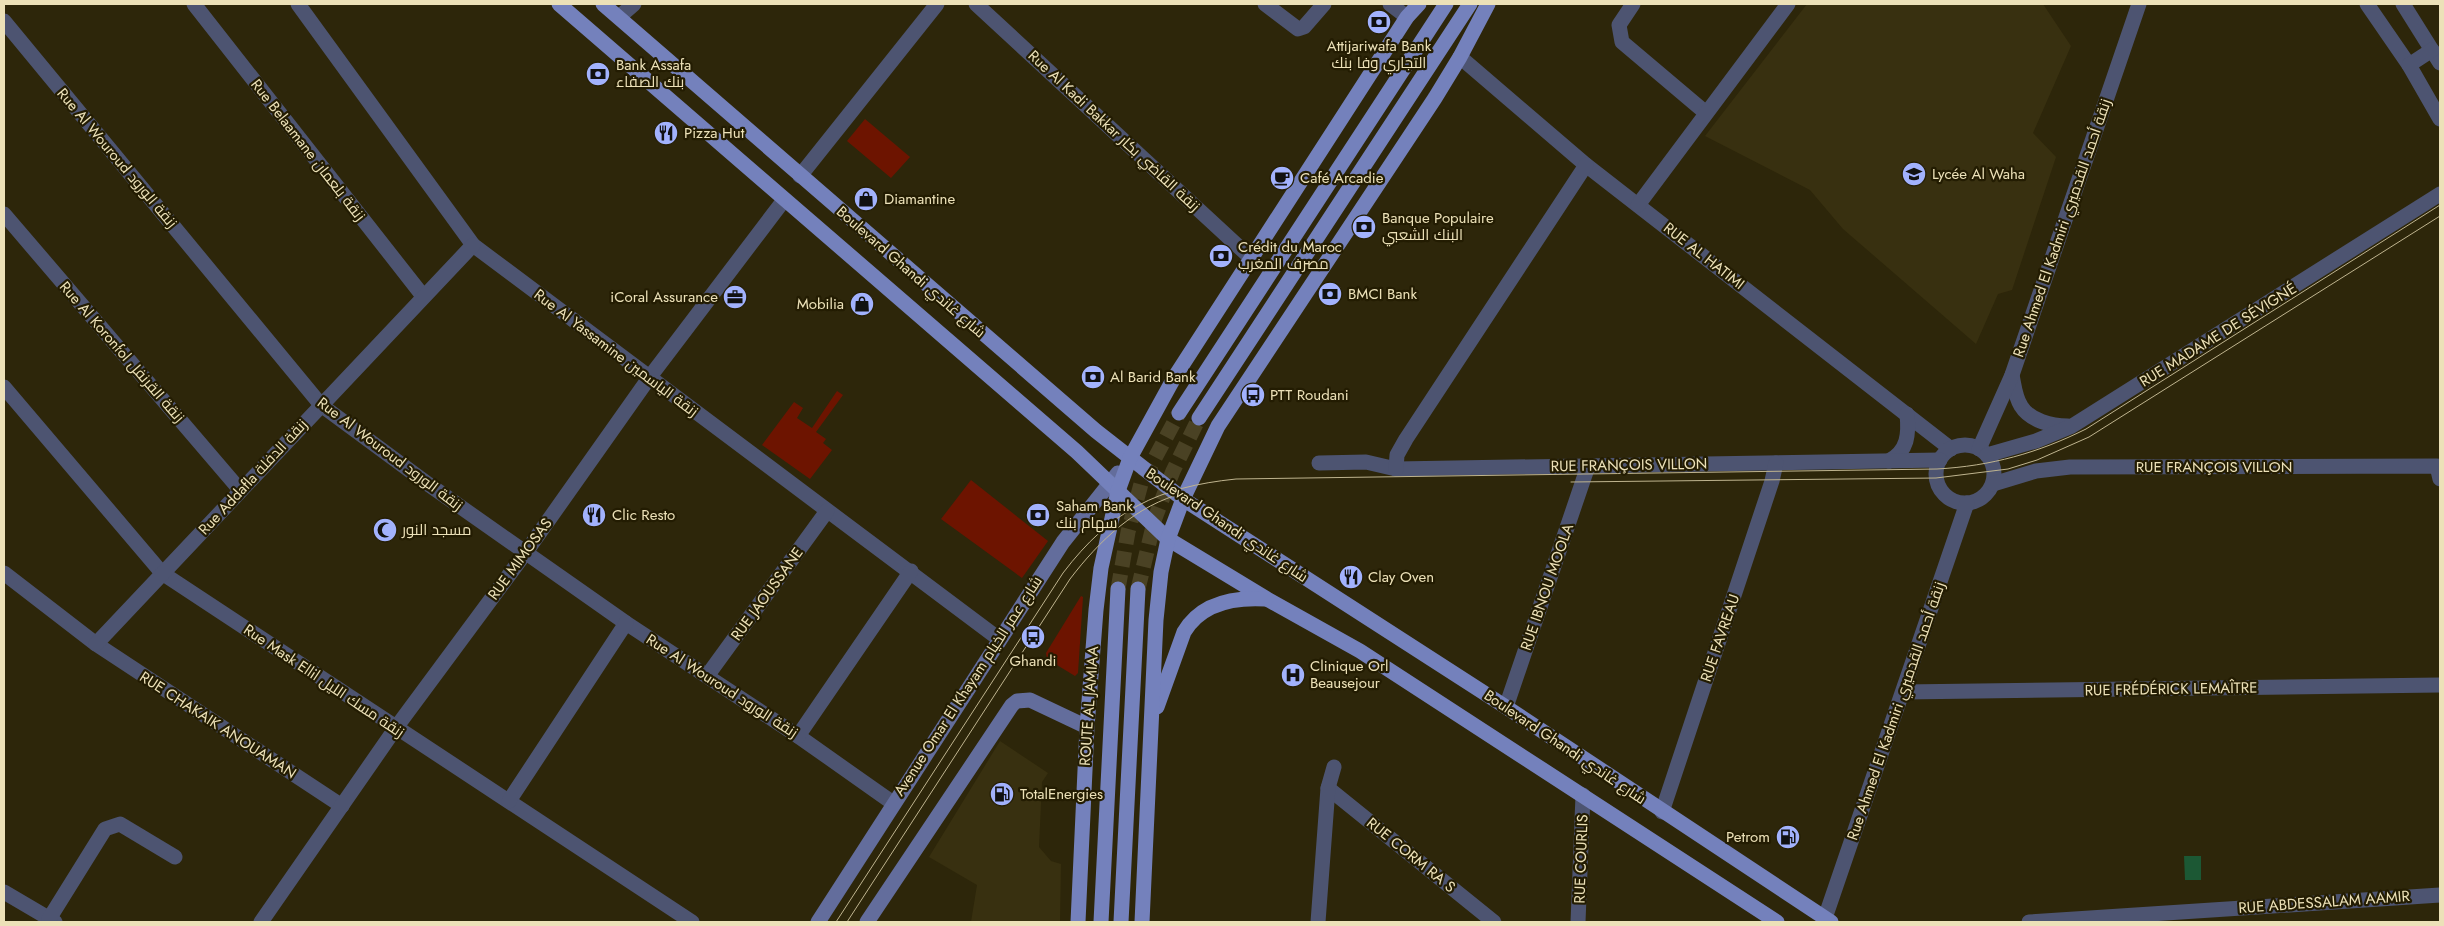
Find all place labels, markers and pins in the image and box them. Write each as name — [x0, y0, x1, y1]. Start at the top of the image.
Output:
bank icon: Attijariwafa Bank التجاري وفا بنك — [1366, 9, 1392, 35]
place label: Attijariwafa Bank التجاري وفا بنك — [1327, 35, 1432, 75]
place label: Bank Assafa بنك الصفاء — [616, 54, 691, 93]
bank icon: Bank Assafa بنك الصفاء — [585, 61, 611, 87]
restaurant icon: Pizza Hut — [653, 120, 679, 146]
place label: Pizza Hut — [684, 122, 745, 144]
school or university icon: Lycée Al Waha — [1901, 161, 1927, 187]
place label: Lycée Al Waha — [1932, 163, 2025, 185]
cafe icon: Café Arcadie — [1269, 165, 1295, 191]
place label: Café Arcadie — [1300, 167, 1384, 189]
shop icon: Diamantine — [853, 186, 879, 212]
place label: Diamantine — [884, 188, 955, 210]
place label: Banque Populaire البنك الشعبي — [1382, 207, 1494, 247]
bank icon: Banque Populaire البنك الشعبي — [1351, 214, 1377, 240]
place label: Crédit du Maroc مصرف المغرب — [1238, 236, 1342, 275]
bank icon: Crédit du Maroc مصرف المغرب — [1208, 243, 1234, 269]
bank icon: BMCI Bank — [1317, 281, 1343, 307]
place label: BMCI Bank — [1348, 283, 1417, 305]
office icon: iCoral Assurance — [722, 284, 748, 310]
place label: iCoral Assurance — [610, 286, 718, 308]
shop icon: Mobilia — [849, 291, 875, 317]
place label: Mobilia — [797, 293, 844, 315]
bank icon: Al Barid Bank — [1080, 364, 1106, 390]
place label: Al Barid Bank — [1110, 366, 1196, 388]
bus stop icon: PTT Roudani — [1240, 382, 1266, 408]
place label: PTT Roudani — [1270, 384, 1349, 406]
place label: Saham Bank سهام بنك — [1056, 495, 1133, 534]
restaurant icon: Clic Resto — [581, 502, 607, 528]
bank icon: Saham Bank سهام بنك — [1025, 502, 1051, 528]
place label: Clic Resto — [612, 504, 675, 526]
mosque icon: مسجد النور — [372, 517, 398, 543]
place label: مسجد النور — [401, 519, 471, 541]
restaurant icon: Clay Oven — [1338, 564, 1364, 590]
place label: Clay Oven — [1368, 566, 1434, 588]
bus stop icon: Ghandi — [1020, 624, 1046, 650]
place label: Ghandi — [1009, 650, 1057, 672]
place label: Clinique Orl Beausejour — [1310, 655, 1389, 694]
hospital icon: Clinique Orl Beausejour — [1280, 662, 1306, 688]
fuel station icon: TotalEnergies — [989, 781, 1015, 807]
place label: TotalEnergies — [1020, 783, 1103, 805]
fuel station icon: Petrom — [1775, 824, 1801, 850]
place label: Petrom — [1726, 826, 1770, 848]

